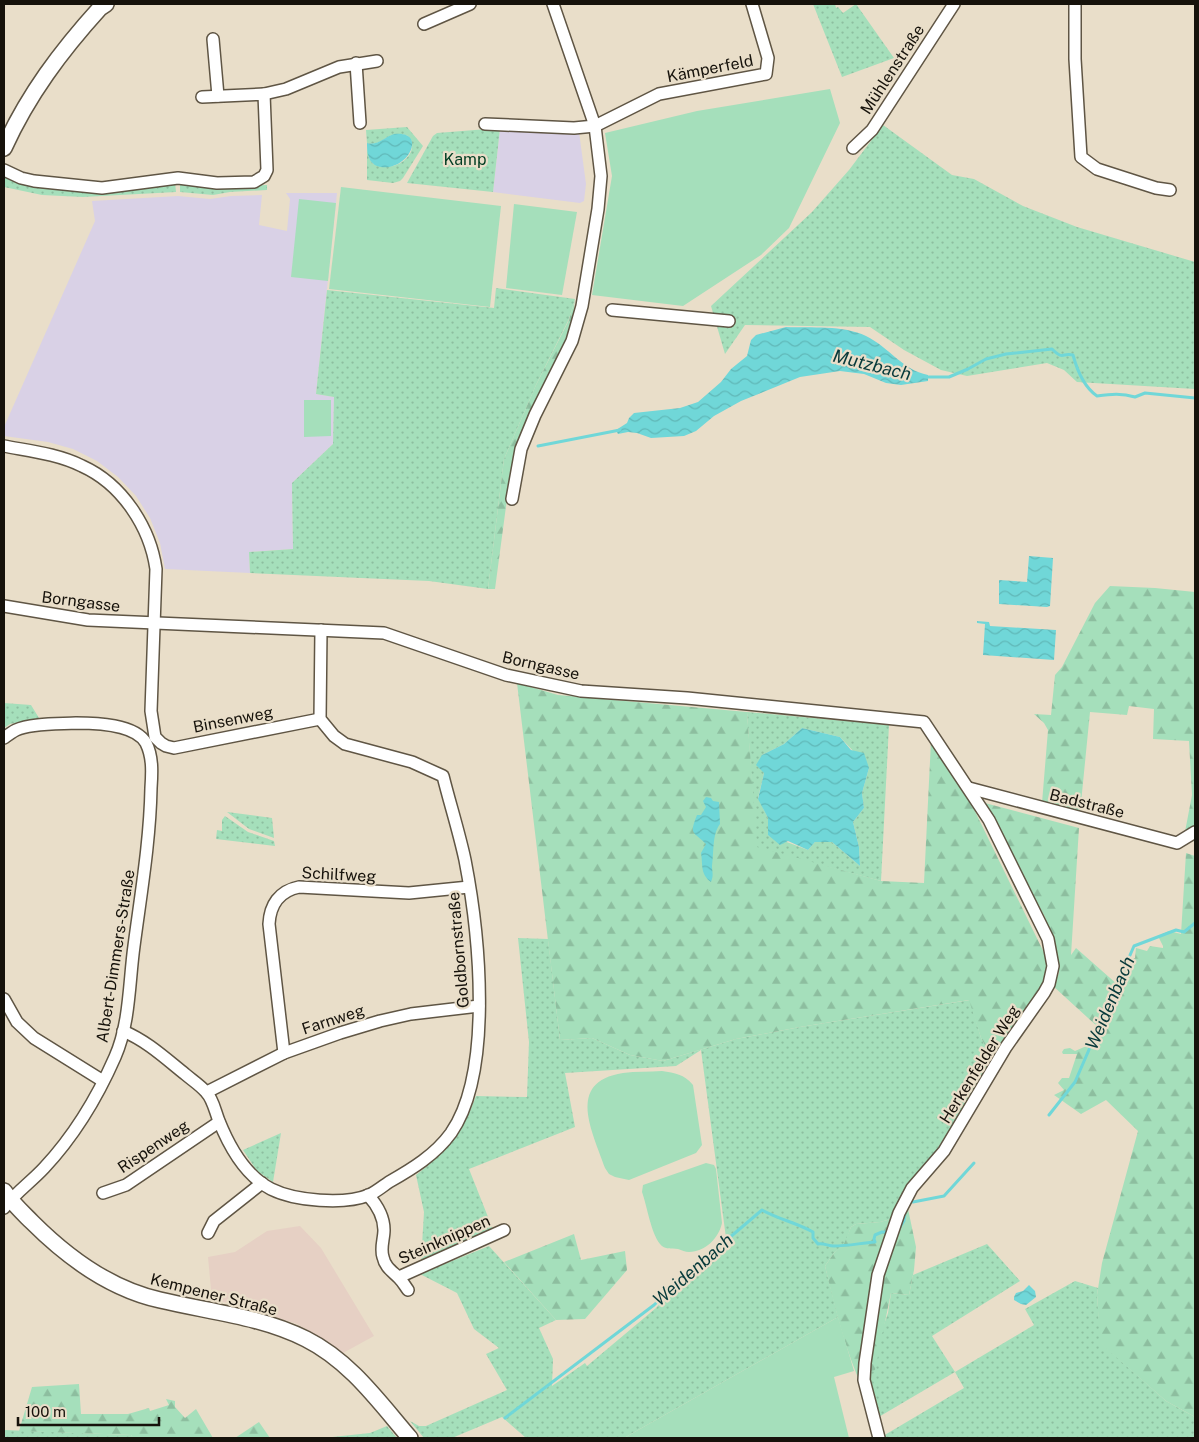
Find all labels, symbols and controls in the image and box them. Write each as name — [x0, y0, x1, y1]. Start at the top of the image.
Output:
street label: Mühlenstraße — [856, 21, 928, 118]
street label: Kämperfeld — [665, 51, 755, 86]
park label: Kamp — [444, 150, 487, 169]
water label: Mutzbach — [831, 345, 913, 384]
street label: Borngasse — [41, 587, 121, 616]
street label: Borngasse — [500, 647, 582, 684]
street label: Binsenweg — [191, 702, 275, 737]
street label: Badstraße — [1047, 785, 1126, 822]
street label: Schilfweg — [301, 863, 377, 886]
street label: Albert-Dimmers-Straße — [92, 868, 139, 1044]
street label: Goldbornstraße — [444, 891, 473, 1009]
water label: Weidenbach — [1080, 953, 1139, 1053]
street label: Farnweg — [299, 1000, 367, 1039]
street label: Herkenfelder Weg — [935, 1002, 1023, 1127]
street label: Rispenweg — [114, 1116, 192, 1177]
street label: Steinknippen — [395, 1211, 493, 1268]
water label: Weidenbach — [648, 1229, 737, 1310]
street label: Kempener Straße — [148, 1270, 279, 1319]
scale bar — [18, 1394, 159, 1426]
text: 100 m — [25, 1403, 66, 1420]

